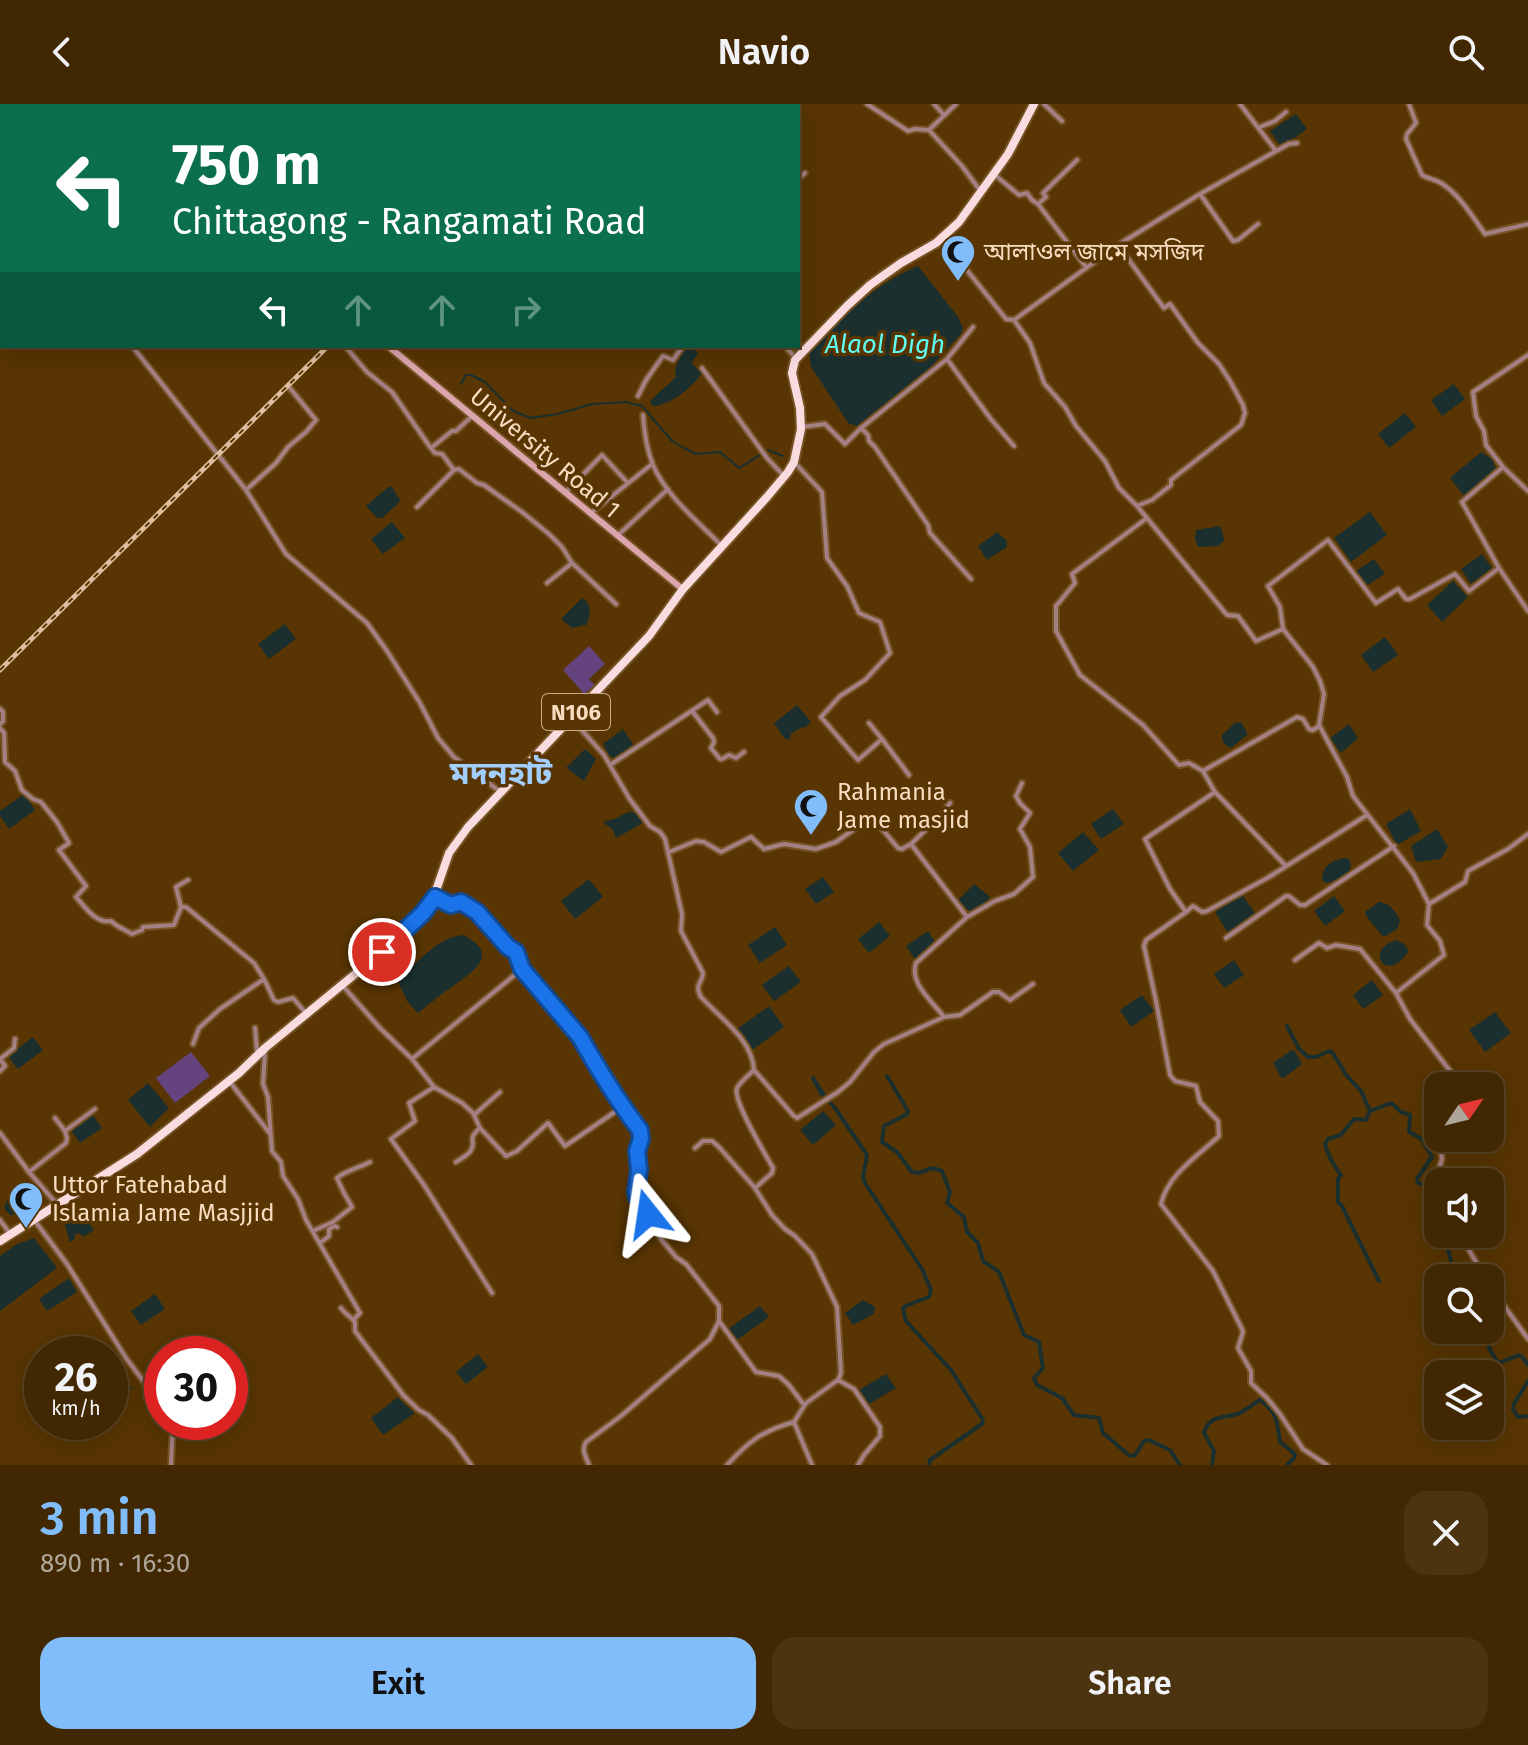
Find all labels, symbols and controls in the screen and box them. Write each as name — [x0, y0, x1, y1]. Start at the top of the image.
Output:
icon: back — [40, 30, 84, 74]
text: Navio — [718, 30, 810, 74]
icon: search — [1444, 30, 1488, 74]
text: 750 m — [172, 132, 321, 199]
icon: left — [40, 136, 144, 240]
text: Chittagong - Rangamati Road — [172, 200, 646, 244]
mosque icon: আলাওল জামে মসজিদ — [939, 233, 977, 283]
place label: আলাওল জামে মসজিদ — [983, 238, 1205, 266]
icon: left — [252, 288, 296, 332]
icon: ahead — [336, 288, 380, 332]
icon: ahead — [420, 288, 464, 332]
icon: right — [504, 288, 548, 332]
water label: Alaol Digh — [824, 329, 945, 360]
street label: University Road 1 — [464, 382, 626, 524]
road number: N106 — [542, 694, 610, 730]
district label: মদনহাট — [449, 754, 553, 792]
place label: Rahmania Jame masjid — [837, 778, 970, 834]
mosque icon: Rahmania Jame masjid — [792, 787, 830, 837]
pin — [348, 918, 416, 986]
icon: arrive — [360, 930, 404, 974]
north arrow — [1424, 1072, 1504, 1152]
map controls — [1424, 1072, 1504, 1440]
button: sound — [1424, 1168, 1504, 1248]
place label: Uttor Fatehabad Islamia Jame Masjjid — [52, 1171, 275, 1227]
position arrow — [606, 1172, 690, 1256]
mosque icon: Uttor Fatehabad Islamia Jame Masjjid — [7, 1180, 45, 1230]
button: search — [1424, 1264, 1504, 1344]
speed limit sign: 30 — [144, 1336, 248, 1440]
text: 26 — [54, 1354, 98, 1402]
button: layers — [1424, 1360, 1504, 1440]
text: km/h — [51, 1396, 101, 1420]
text: 3 min — [40, 1489, 158, 1547]
button: close — [1404, 1491, 1488, 1575]
text: 890 m · 16:30 — [40, 1548, 190, 1579]
button: Exit — [40, 1637, 756, 1729]
button: Share — [772, 1637, 1488, 1729]

